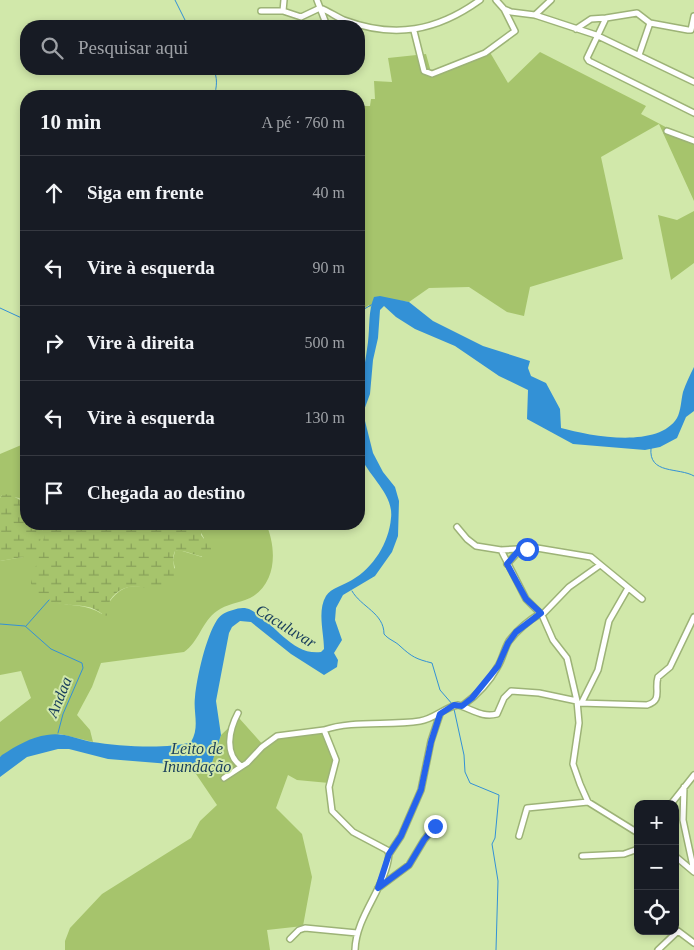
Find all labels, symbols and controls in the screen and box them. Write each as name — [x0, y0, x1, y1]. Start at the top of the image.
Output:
search box — [20, 20, 365, 75]
icon: search — [38, 34, 66, 62]
text: Pesquisar aqui — [78, 37, 188, 58]
text: 10 min — [40, 110, 101, 134]
text: A pé · 760 m — [261, 114, 345, 131]
icon: ahead — [40, 179, 68, 207]
text: Siga em frente — [87, 182, 204, 203]
text: 40 m — [313, 184, 345, 201]
icon: left — [40, 254, 68, 282]
text: Vire à esquerda — [87, 257, 215, 278]
text: 90 m — [313, 259, 345, 276]
icon: right — [40, 329, 68, 357]
text: Vire à direita — [87, 332, 194, 353]
text: 500 m — [305, 334, 345, 351]
icon: left — [40, 404, 68, 432]
text: Vire à esquerda — [87, 407, 215, 428]
text: 130 m — [305, 409, 345, 426]
icon: arrive — [40, 479, 68, 507]
text: Chegada ao destino — [87, 482, 245, 503]
route start — [516, 538, 539, 561]
water label: Caculuvar — [253, 601, 320, 652]
water label: Andaa — [43, 674, 75, 720]
water label: Leito de Inundação — [162, 740, 231, 776]
map controls — [634, 800, 679, 935]
button: + — [634, 800, 679, 845]
route end — [424, 815, 447, 838]
button: − — [634, 845, 679, 890]
button: locate — [634, 890, 679, 935]

